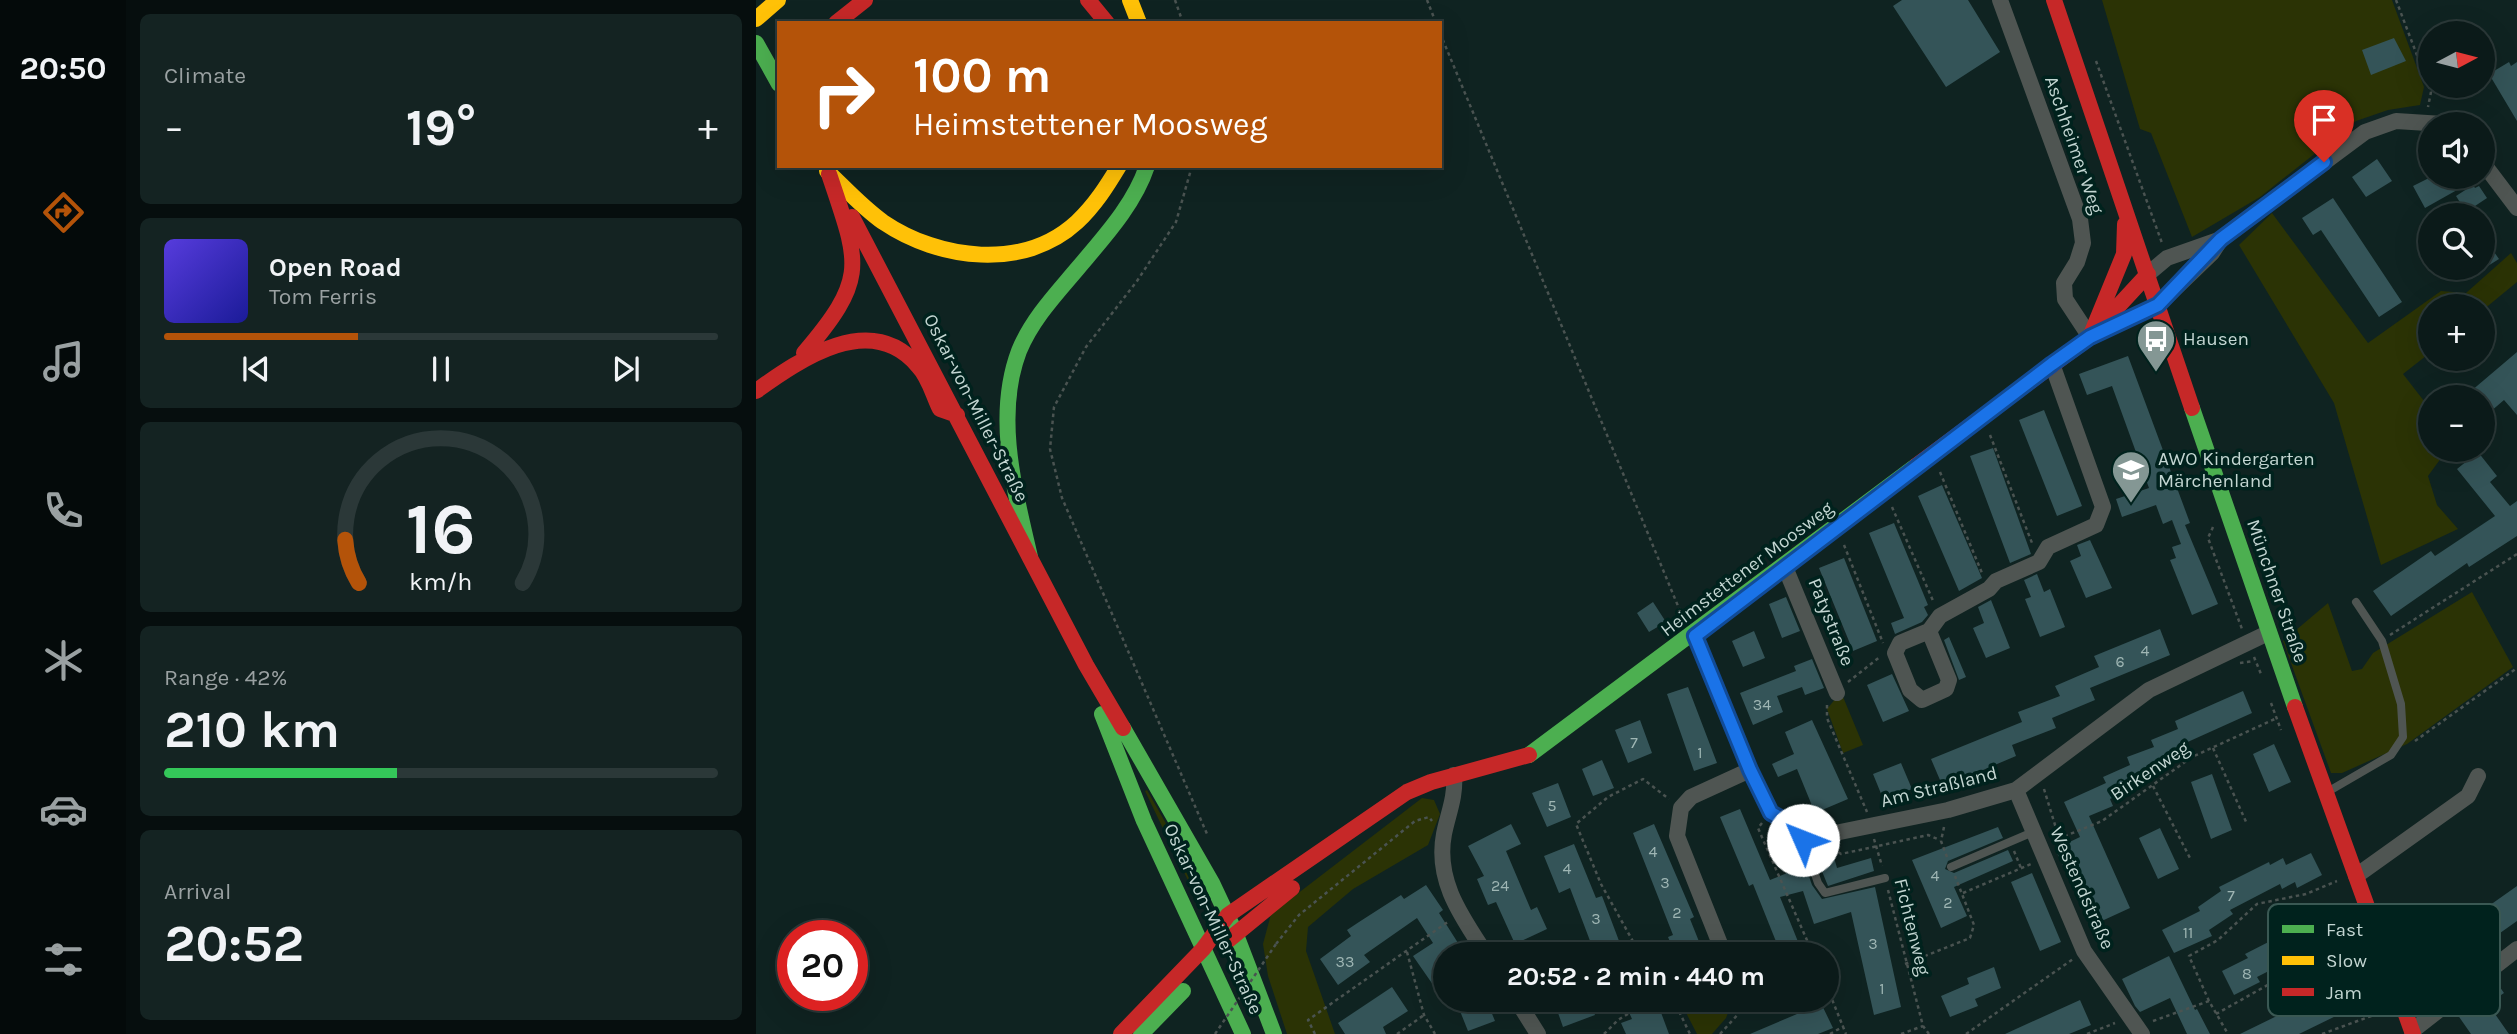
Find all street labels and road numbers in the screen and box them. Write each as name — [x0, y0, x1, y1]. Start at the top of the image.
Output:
street label: Aschheimer Weg — [2040, 73, 2108, 217]
street label: Oskar-von-Miller-Straße — [919, 310, 1033, 506]
street label: Heimstettener Moosweg — [1656, 497, 1838, 641]
street label: Münchner Straße — [2242, 516, 2312, 666]
street label: Patystraße — [1803, 575, 1859, 669]
street label: Birkenweg — [2106, 736, 2194, 805]
street label: Am Straßland — [1878, 762, 2000, 812]
street label: Oskar-von-Miller-Straße — [1159, 820, 1267, 1018]
street label: Westendstraße — [2045, 823, 2119, 953]
street label: Fichtenweg — [1889, 876, 1935, 978]

